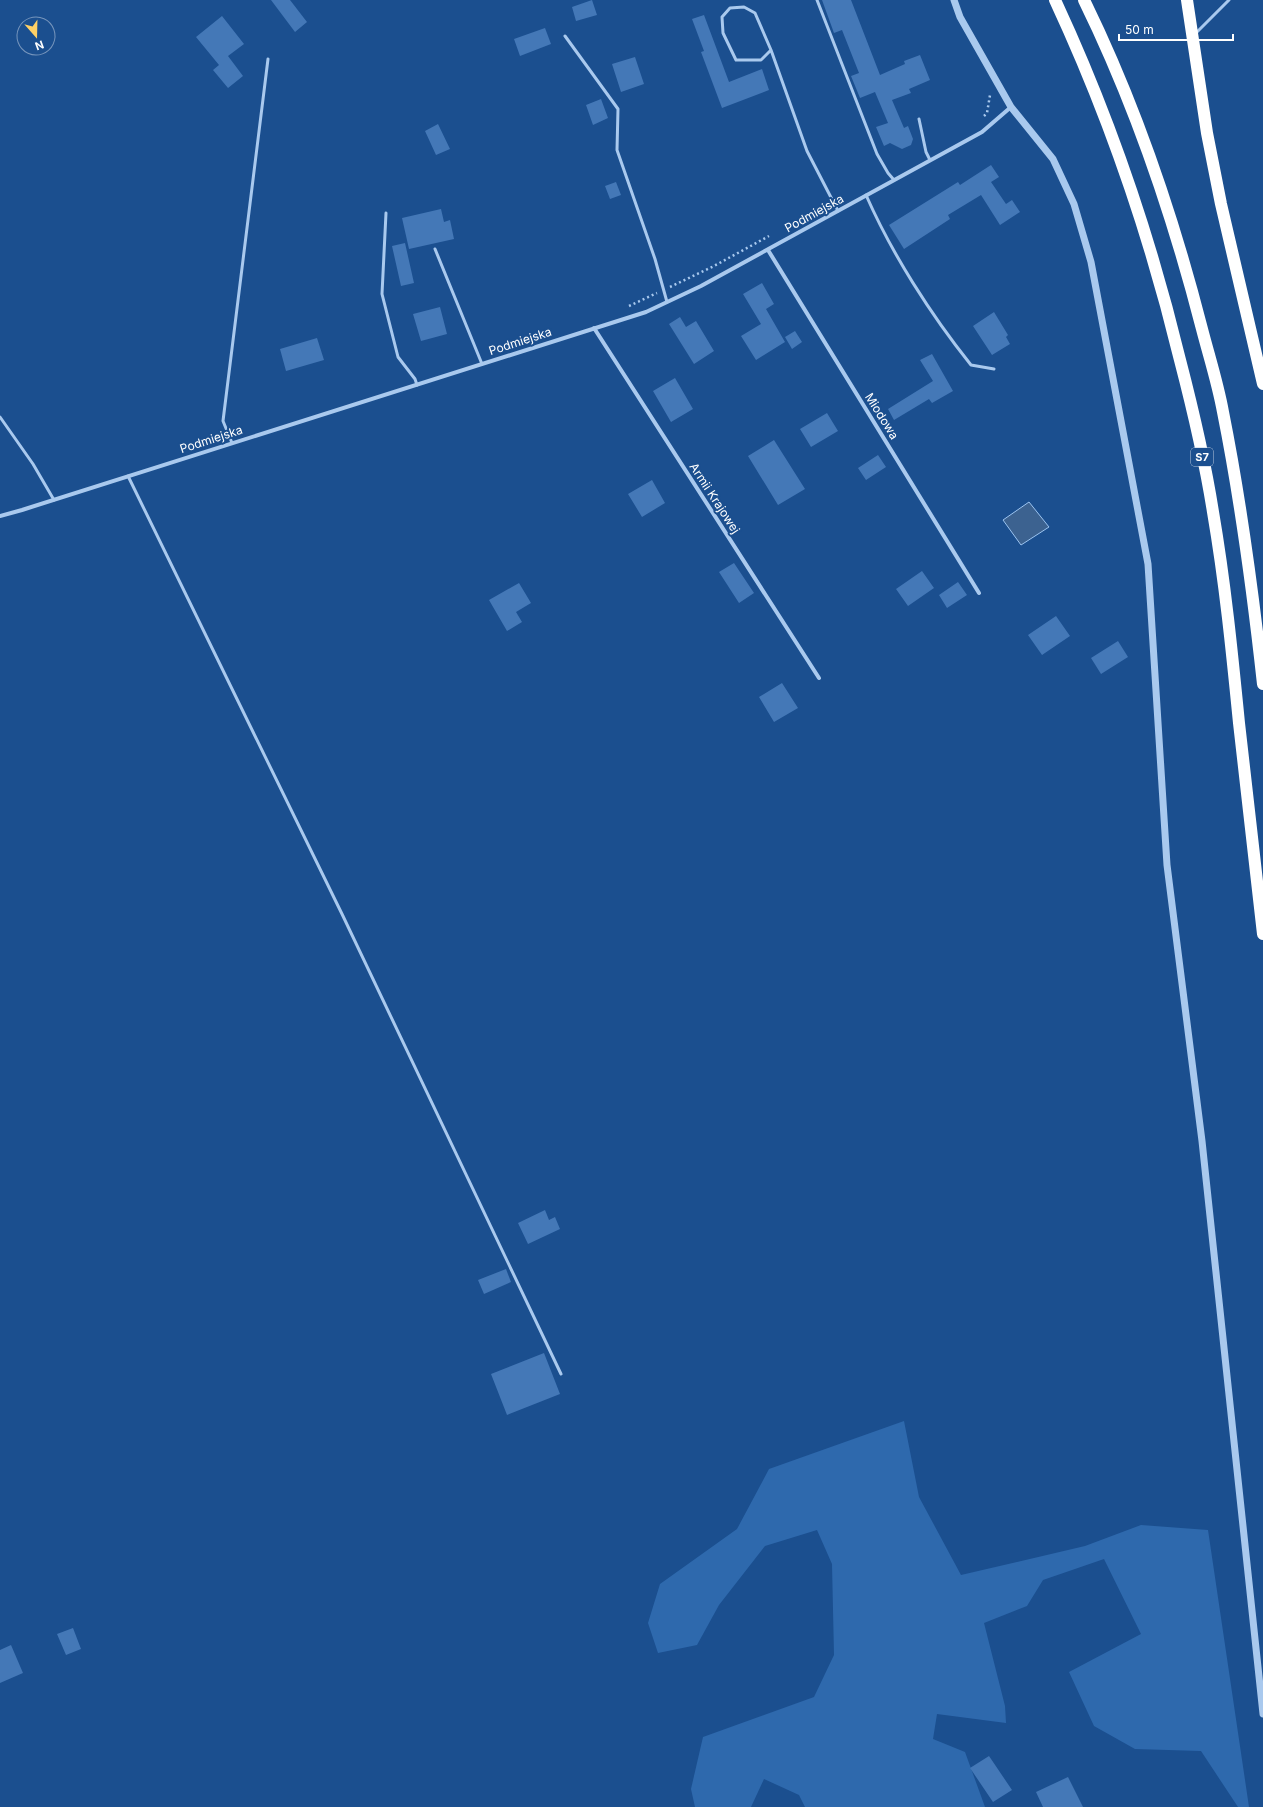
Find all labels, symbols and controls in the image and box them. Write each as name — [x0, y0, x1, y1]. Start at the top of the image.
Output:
north arrow — [16, 16, 56, 56]
scale bar — [1119, 16, 1233, 42]
text: 50 m — [1125, 22, 1154, 37]
text: N — [33, 37, 46, 53]
street label: Podmiejska — [782, 191, 846, 235]
street label: Podmiejska — [487, 324, 553, 358]
street label: Miodowa — [862, 390, 902, 442]
street label: Podmiejska — [178, 422, 244, 456]
road number: S7 — [1191, 448, 1213, 466]
street label: Armii Krajowej — [687, 460, 744, 536]

